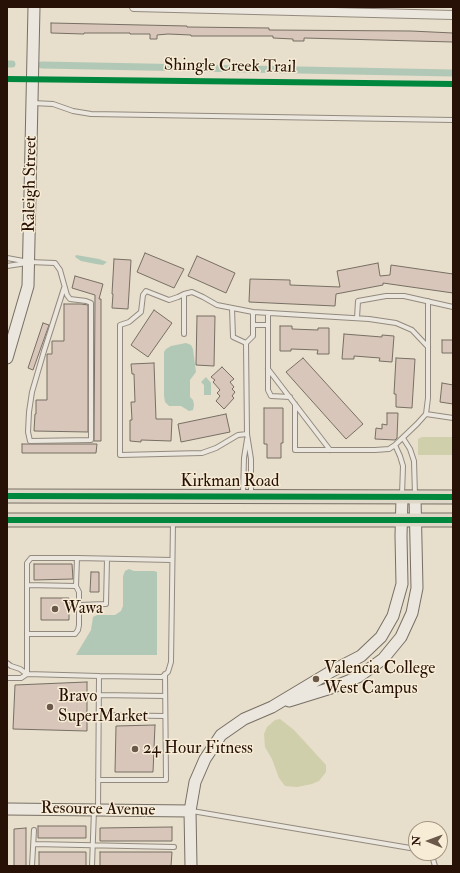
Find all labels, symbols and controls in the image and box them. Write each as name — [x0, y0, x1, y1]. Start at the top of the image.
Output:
street label: Shingle Creek Trail — [164, 56, 296, 78]
street label: Raleigh Street — [20, 135, 42, 233]
street label: Kirkman Road — [181, 472, 279, 492]
place label: Wawa — [63, 599, 103, 619]
marker: Wawa — [50, 604, 60, 614]
place label: Valencia College West Campus — [324, 659, 435, 699]
marker: Valencia College West Campus — [311, 674, 321, 684]
place label: Bravo SuperMarket — [58, 687, 148, 727]
marker: Bravo SuperMarket — [45, 702, 55, 712]
place label: 24 Hour Fitness — [143, 739, 253, 759]
marker: 24 Hour Fitness — [130, 744, 140, 754]
street label: Resource Avenue — [40, 799, 156, 821]
north arrow — [408, 821, 448, 861]
text: N — [410, 836, 423, 846]

